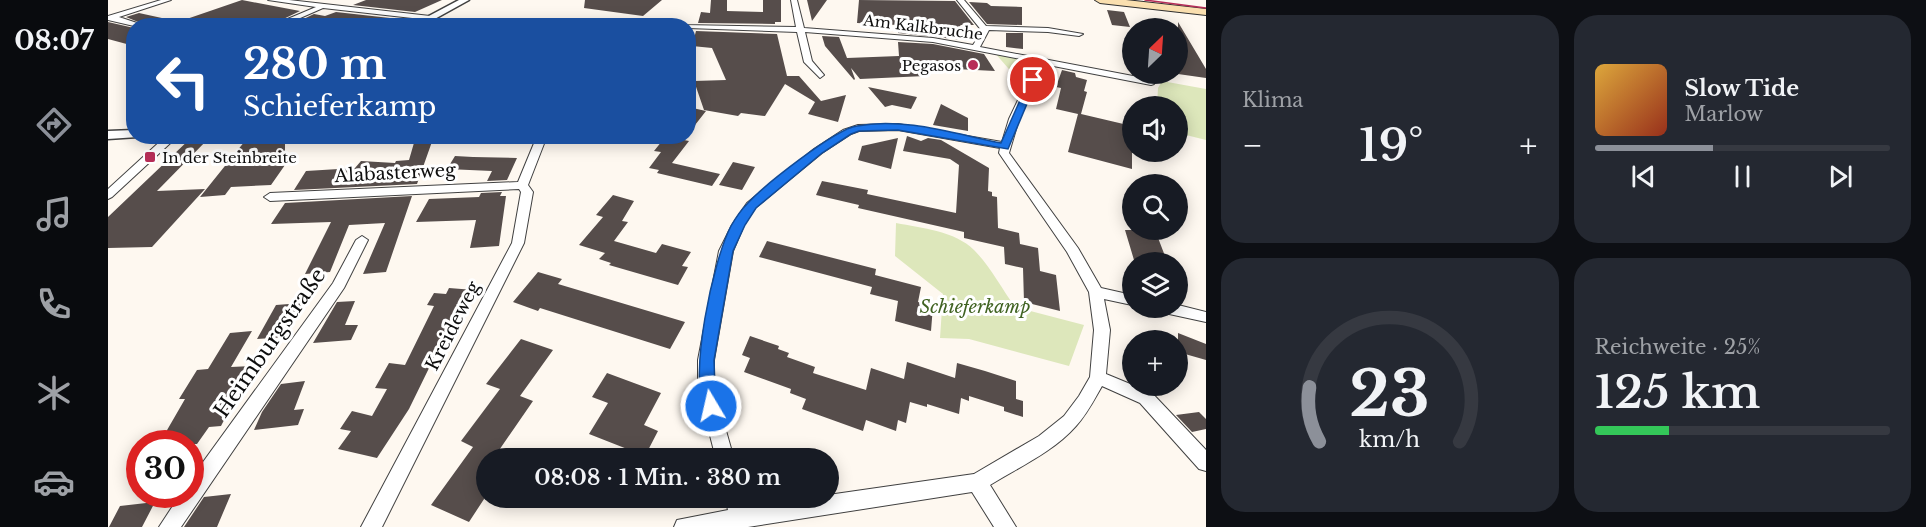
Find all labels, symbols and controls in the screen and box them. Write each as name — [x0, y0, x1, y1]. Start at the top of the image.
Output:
street label: Am Kalkbruche — [861, 10, 984, 44]
north arrow — [1122, 18, 1188, 84]
map controls — [1122, 18, 1188, 396]
text: 08:07 — [14, 24, 94, 57]
text: 280 m — [243, 38, 386, 90]
icon: left — [144, 42, 222, 120]
pin — [1007, 54, 1058, 105]
place label: Pegasos — [902, 56, 961, 75]
marker: Pegasos — [966, 58, 980, 72]
icon: arrive — [1016, 63, 1049, 96]
text: Slow Tide — [1685, 75, 1799, 102]
text: Klima — [1242, 88, 1303, 112]
text: Schieferkamp — [243, 90, 436, 123]
button: sound — [1122, 96, 1188, 162]
text: Marlow — [1685, 102, 1763, 126]
icon: directions — [33, 104, 75, 146]
text: 19° — [1359, 117, 1424, 173]
text: − — [1242, 125, 1263, 166]
text: + — [1519, 125, 1537, 166]
place label: In der Steinbreite — [162, 148, 297, 167]
marker: In der Steinbreite — [143, 150, 157, 164]
street label: Alabasterweg — [333, 159, 456, 187]
icon: previous — [1627, 160, 1660, 193]
icon: pause — [1726, 160, 1759, 193]
icon: next — [1824, 160, 1857, 193]
button: search — [1122, 174, 1188, 240]
icon: music — [33, 193, 75, 235]
button: layers — [1122, 252, 1188, 318]
street label: Heimburgstraße — [209, 263, 331, 423]
street label: Kreideweg — [421, 278, 485, 374]
icon: phone — [33, 283, 75, 325]
park label: Schieferkamp — [920, 296, 1030, 318]
button: + — [1122, 330, 1188, 396]
text: Reichweite · 25% — [1595, 335, 1761, 359]
text: 23 — [1350, 355, 1430, 433]
text: 125 km — [1595, 364, 1760, 420]
icon: climate — [33, 372, 75, 414]
position arrow — [679, 374, 743, 438]
text: km/h — [1359, 426, 1420, 453]
speed limit sign: 30 — [126, 430, 204, 508]
icon: car — [33, 461, 75, 503]
text: 08:08 · 1 Min. · 380 m — [534, 464, 781, 491]

